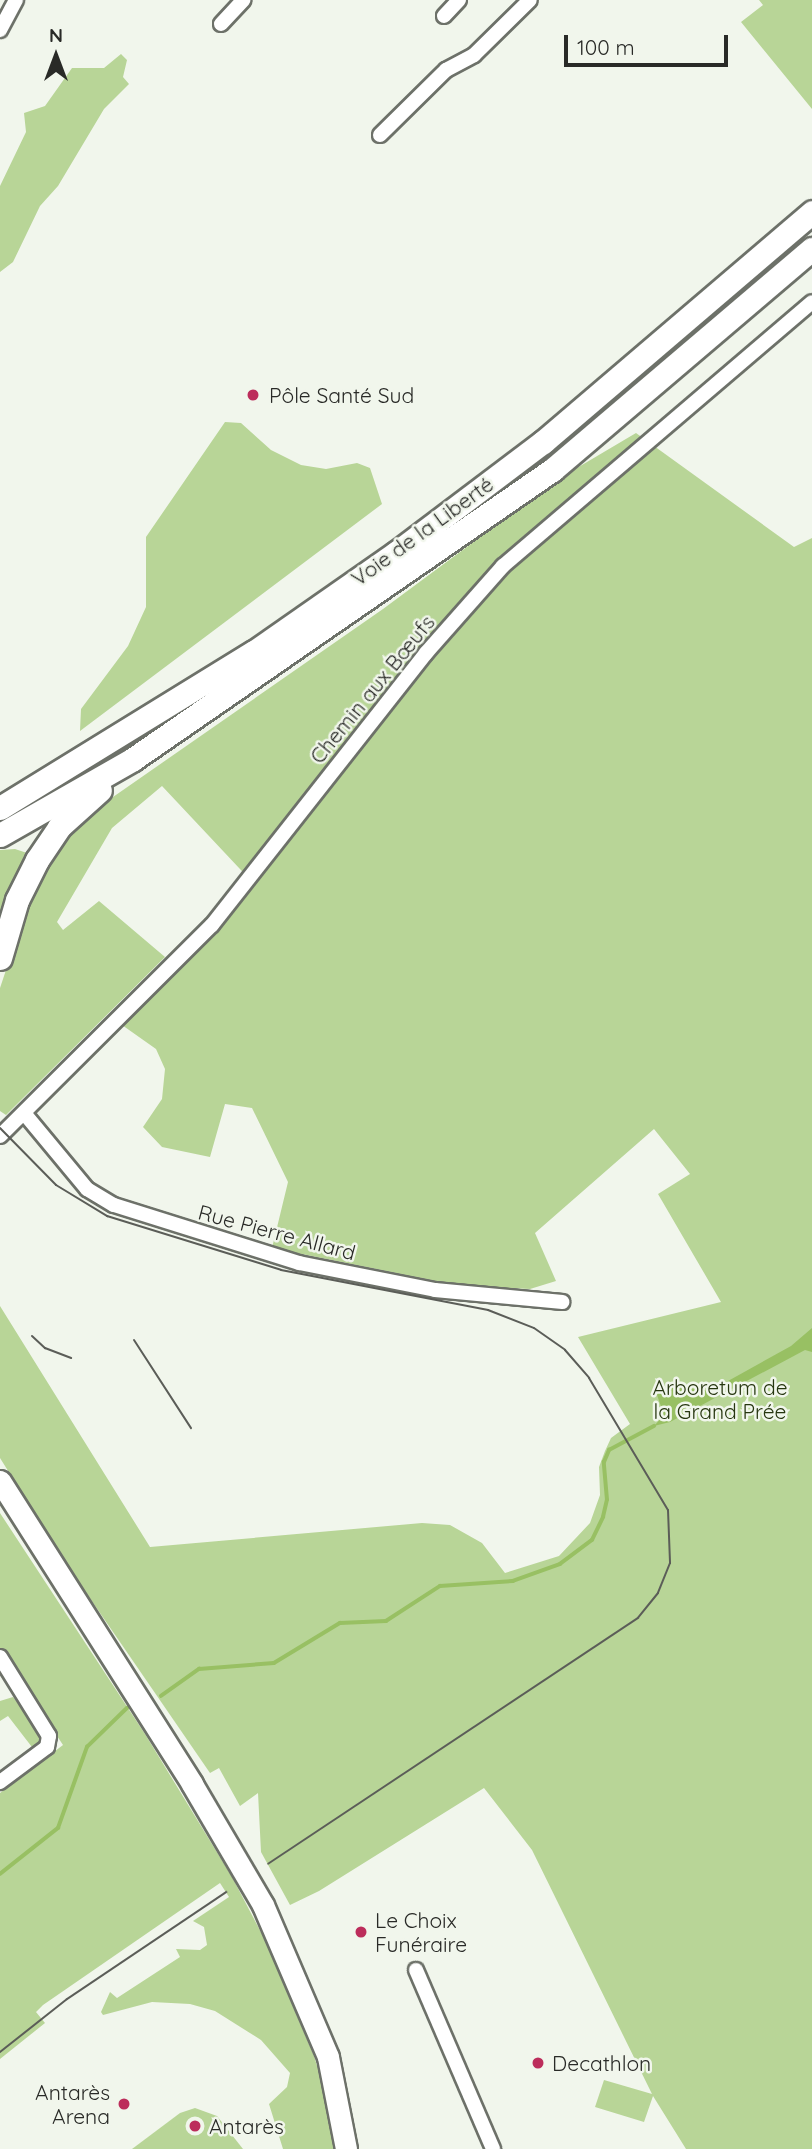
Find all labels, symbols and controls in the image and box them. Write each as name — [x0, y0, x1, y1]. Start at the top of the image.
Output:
north arrow — [21, 21, 91, 91]
scale bar — [567, 21, 732, 65]
text: N — [49, 23, 63, 47]
text: 100 m — [577, 34, 635, 60]
place label: Pôle Santé Sud — [269, 382, 414, 408]
marker: Pôle Santé Sud — [243, 385, 263, 405]
street label: Voie de la Liberté — [346, 471, 498, 591]
street label: Chemin aux Bœufs — [304, 610, 440, 768]
street label: Rue Pierre Allard — [196, 1199, 358, 1265]
park label: Arboretum de la Grand Prée — [652, 1374, 788, 1424]
place label: Le Choix Funéraire — [375, 1907, 467, 1957]
marker: Le Choix Funéraire — [353, 1924, 369, 1940]
place label: Decathlon — [552, 2050, 651, 2076]
marker: Decathlon — [530, 2055, 546, 2071]
place label: Antarès Arena — [35, 2079, 110, 2129]
marker: Antarès Arena — [116, 2096, 132, 2112]
place label: Antarès — [209, 2113, 284, 2139]
marker: Antarès — [187, 2118, 203, 2134]

